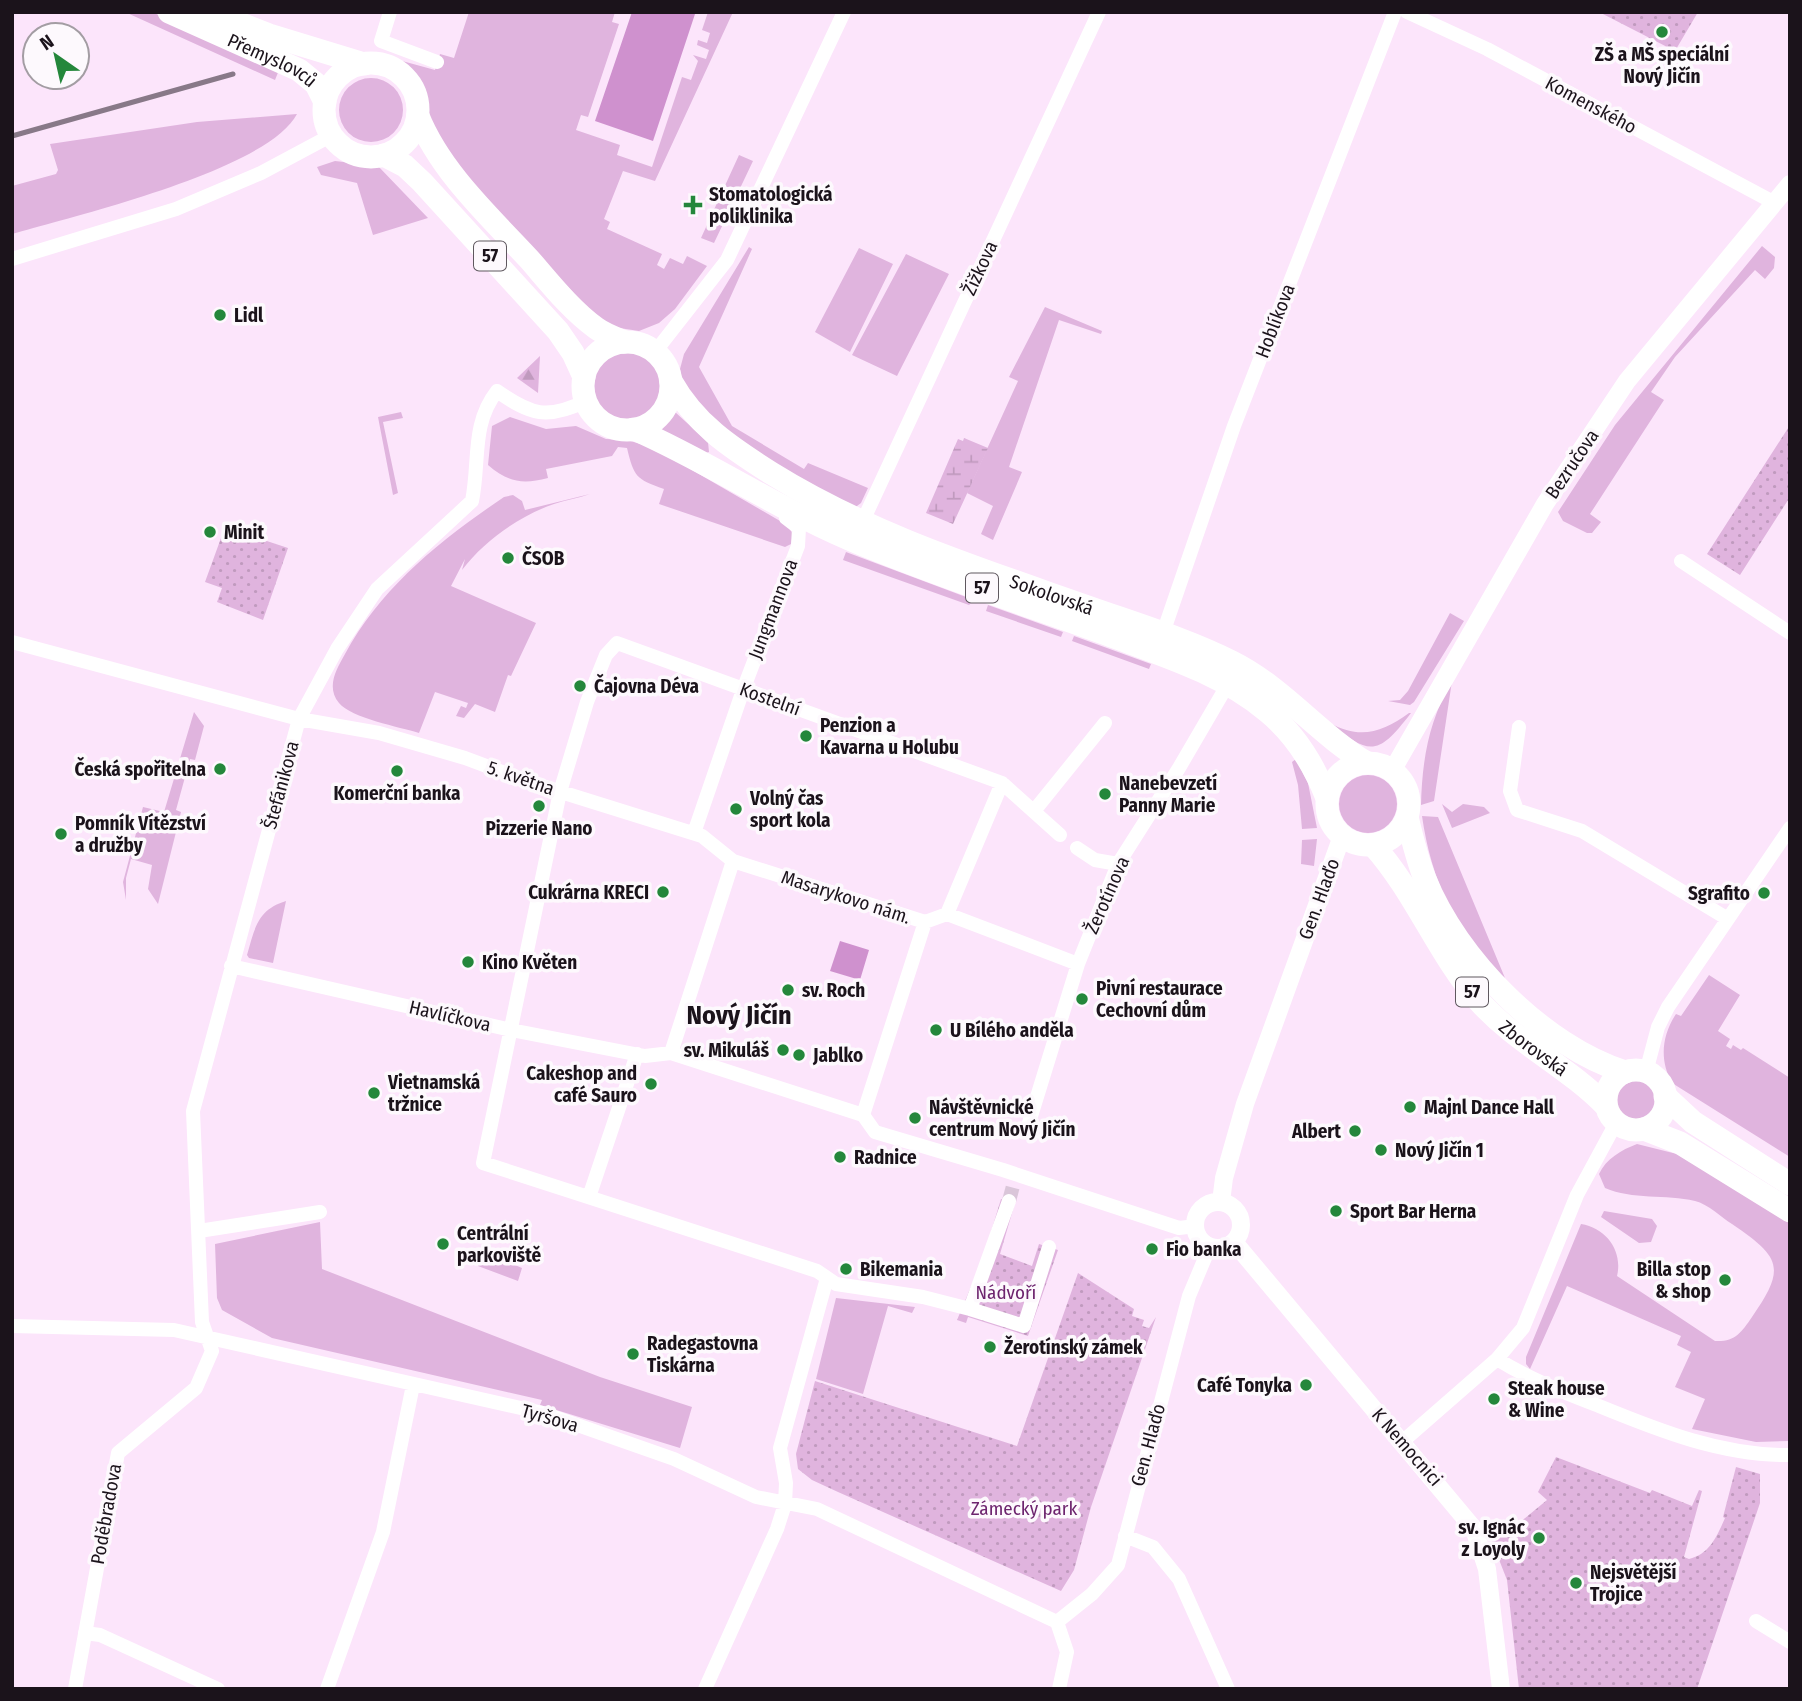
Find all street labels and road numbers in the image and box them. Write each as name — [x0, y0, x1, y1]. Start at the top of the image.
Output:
street label: Přemyslovců — [224, 28, 322, 92]
street label: Komenského — [1541, 71, 1641, 139]
street label: Žižkova — [957, 237, 1003, 299]
road number: 57 — [474, 242, 506, 270]
street label: Hoblíkova — [1250, 281, 1300, 361]
street label: Bezručova — [1540, 425, 1604, 503]
street label: Jungmannova — [743, 556, 803, 662]
street label: Sokolovská — [1007, 569, 1097, 620]
road number: 57 — [966, 574, 998, 602]
street label: Kostelní — [736, 677, 804, 721]
street label: Štefánikova — [258, 738, 304, 832]
street label: 5. května — [484, 756, 558, 800]
street label: Žerotínova — [1080, 853, 1134, 937]
street label: Gen. Hlaďo — [1294, 855, 1344, 943]
street label: Masarykovo nám. — [778, 865, 914, 929]
road number: 57 — [1456, 978, 1488, 1007]
street label: Havlíčkova — [407, 995, 493, 1037]
street label: Zborovská — [1495, 1015, 1572, 1081]
street label: Tyršova — [519, 1399, 581, 1437]
street label: Gen. Hlaďo — [1126, 1401, 1170, 1489]
street label: K Nemocnici — [1367, 1403, 1447, 1491]
street label: Poděbradova — [86, 1462, 126, 1566]

